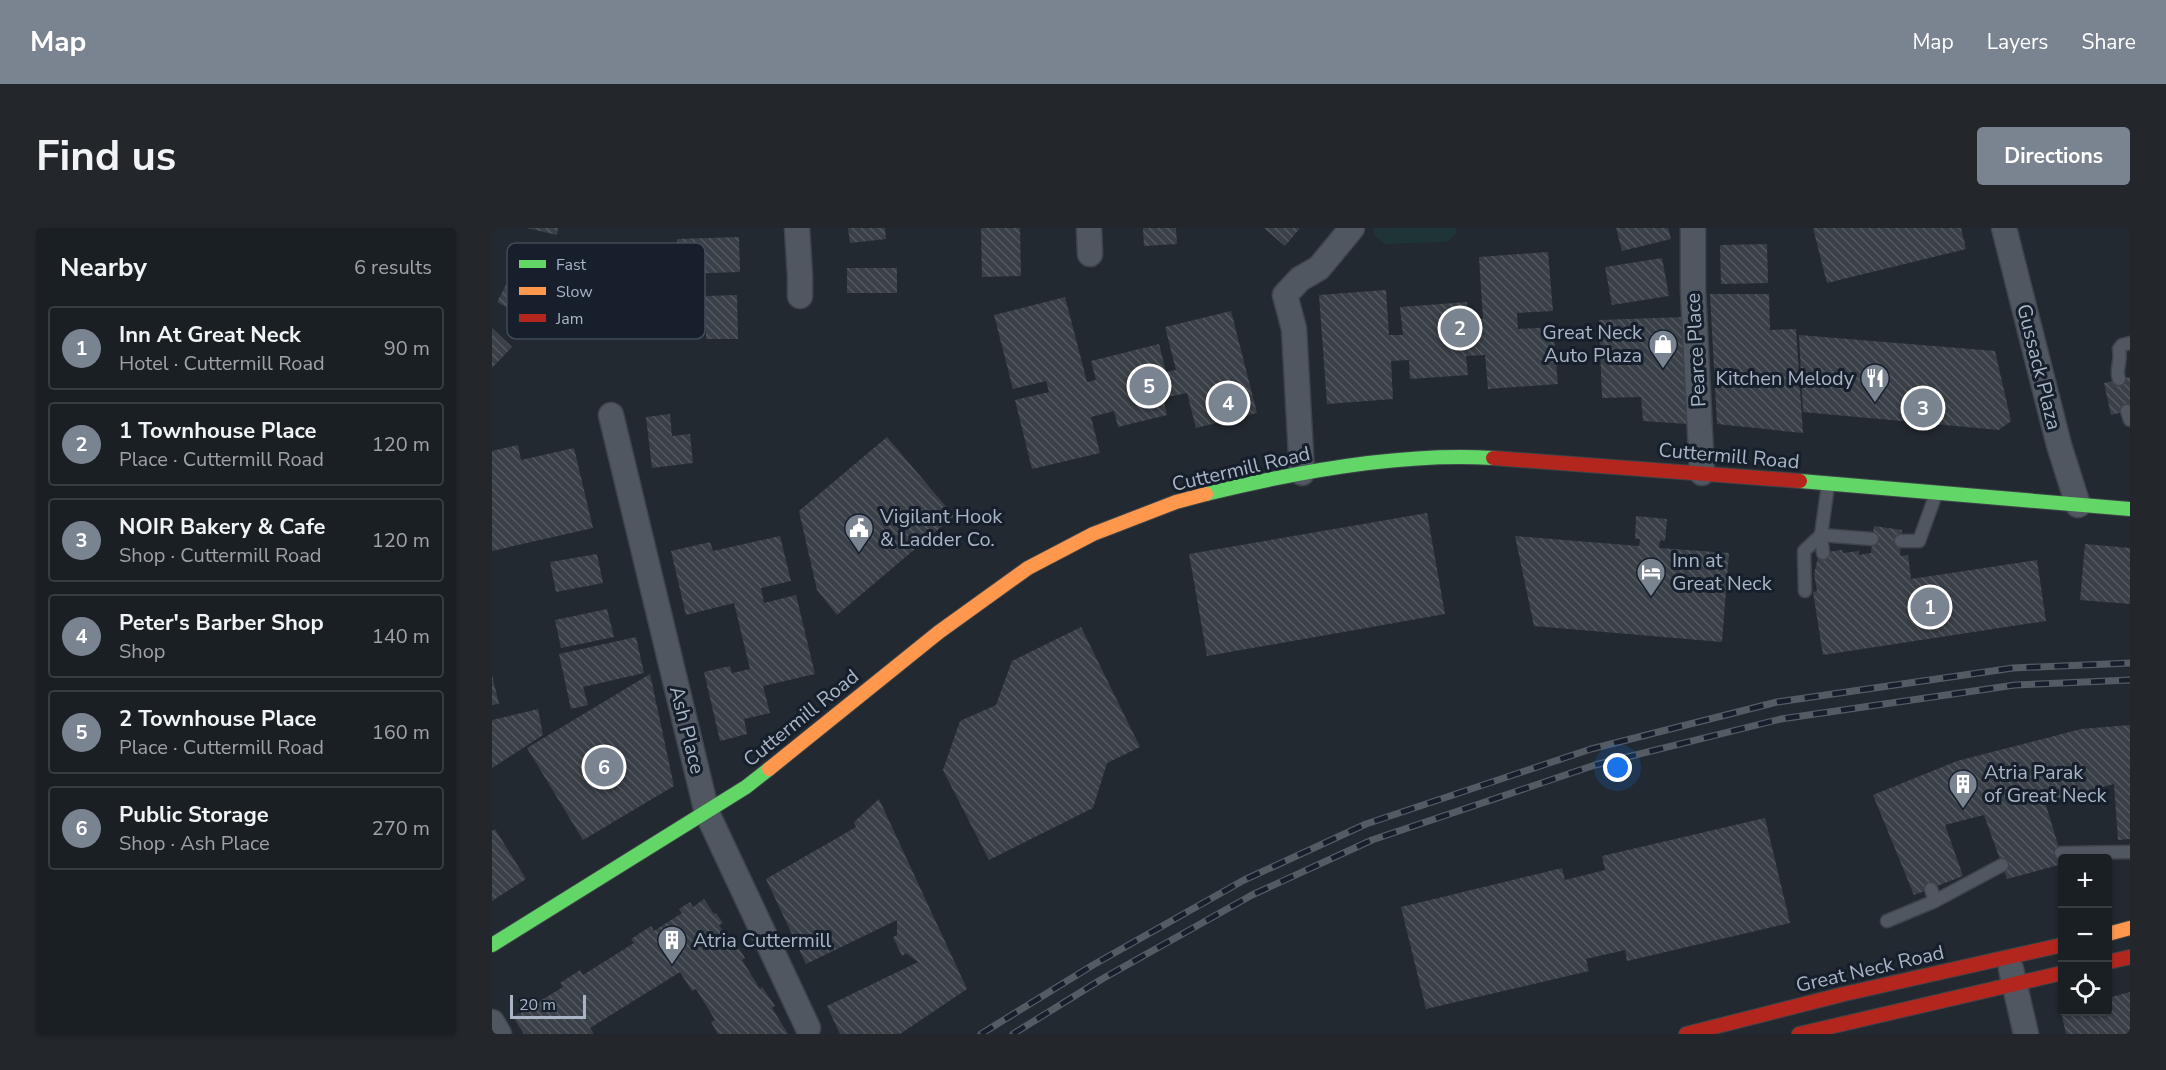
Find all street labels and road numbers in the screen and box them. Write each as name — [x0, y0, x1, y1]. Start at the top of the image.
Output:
street label: Pearce Place — [1680, 292, 1712, 408]
street label: Gussack Plaza — [2010, 301, 2068, 433]
street label: Cuttermill Road — [1658, 436, 1800, 476]
street label: Cuttermill Road — [1169, 440, 1313, 498]
street label: Cuttermill Road — [738, 663, 864, 773]
street label: Ash Place — [663, 683, 711, 777]
street label: Great Neck Road — [1793, 939, 1947, 999]

